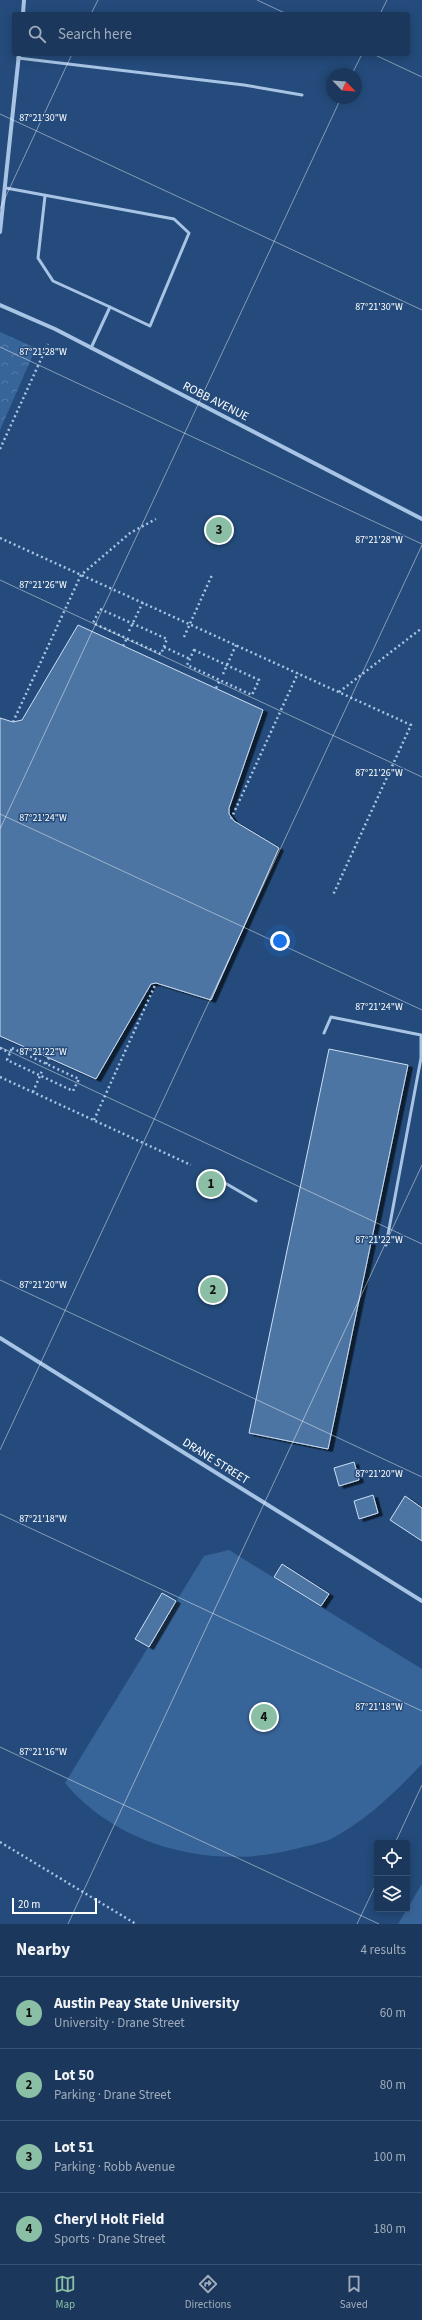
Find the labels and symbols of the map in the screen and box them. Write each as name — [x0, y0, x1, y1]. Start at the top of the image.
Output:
north arrow — [326, 68, 362, 104]
text: 87°21'30"W — [19, 111, 67, 125]
text: 87°21'30"W — [355, 300, 403, 314]
text: 87°21'28"W — [19, 345, 67, 359]
street label: ROBB AVENUE — [180, 378, 252, 425]
pin: 3 — [206, 515, 232, 545]
text: 87°21'28"W — [355, 533, 403, 547]
text: 87°21'26"W — [19, 578, 67, 592]
text: 87°21'26"W — [355, 766, 403, 780]
text: 87°21'24"W — [19, 811, 67, 825]
your location — [270, 931, 290, 951]
text: 87°21'24"W — [355, 1000, 403, 1014]
text: 87°21'22"W — [19, 1045, 67, 1059]
pin: 1 — [198, 1169, 224, 1199]
text: 87°21'22"W — [355, 1233, 403, 1247]
pin: 2 — [200, 1275, 226, 1305]
text: 87°21'20"W — [19, 1278, 67, 1292]
street label: DRANE STREET — [179, 1434, 253, 1489]
text: 87°21'20"W — [355, 1467, 403, 1481]
text: 87°21'18"W — [19, 1512, 67, 1526]
text: 87°21'18"W — [355, 1700, 403, 1714]
pin: 4 — [251, 1702, 277, 1732]
text: 87°21'16"W — [19, 1745, 67, 1759]
scale bar — [12, 1896, 97, 1915]

